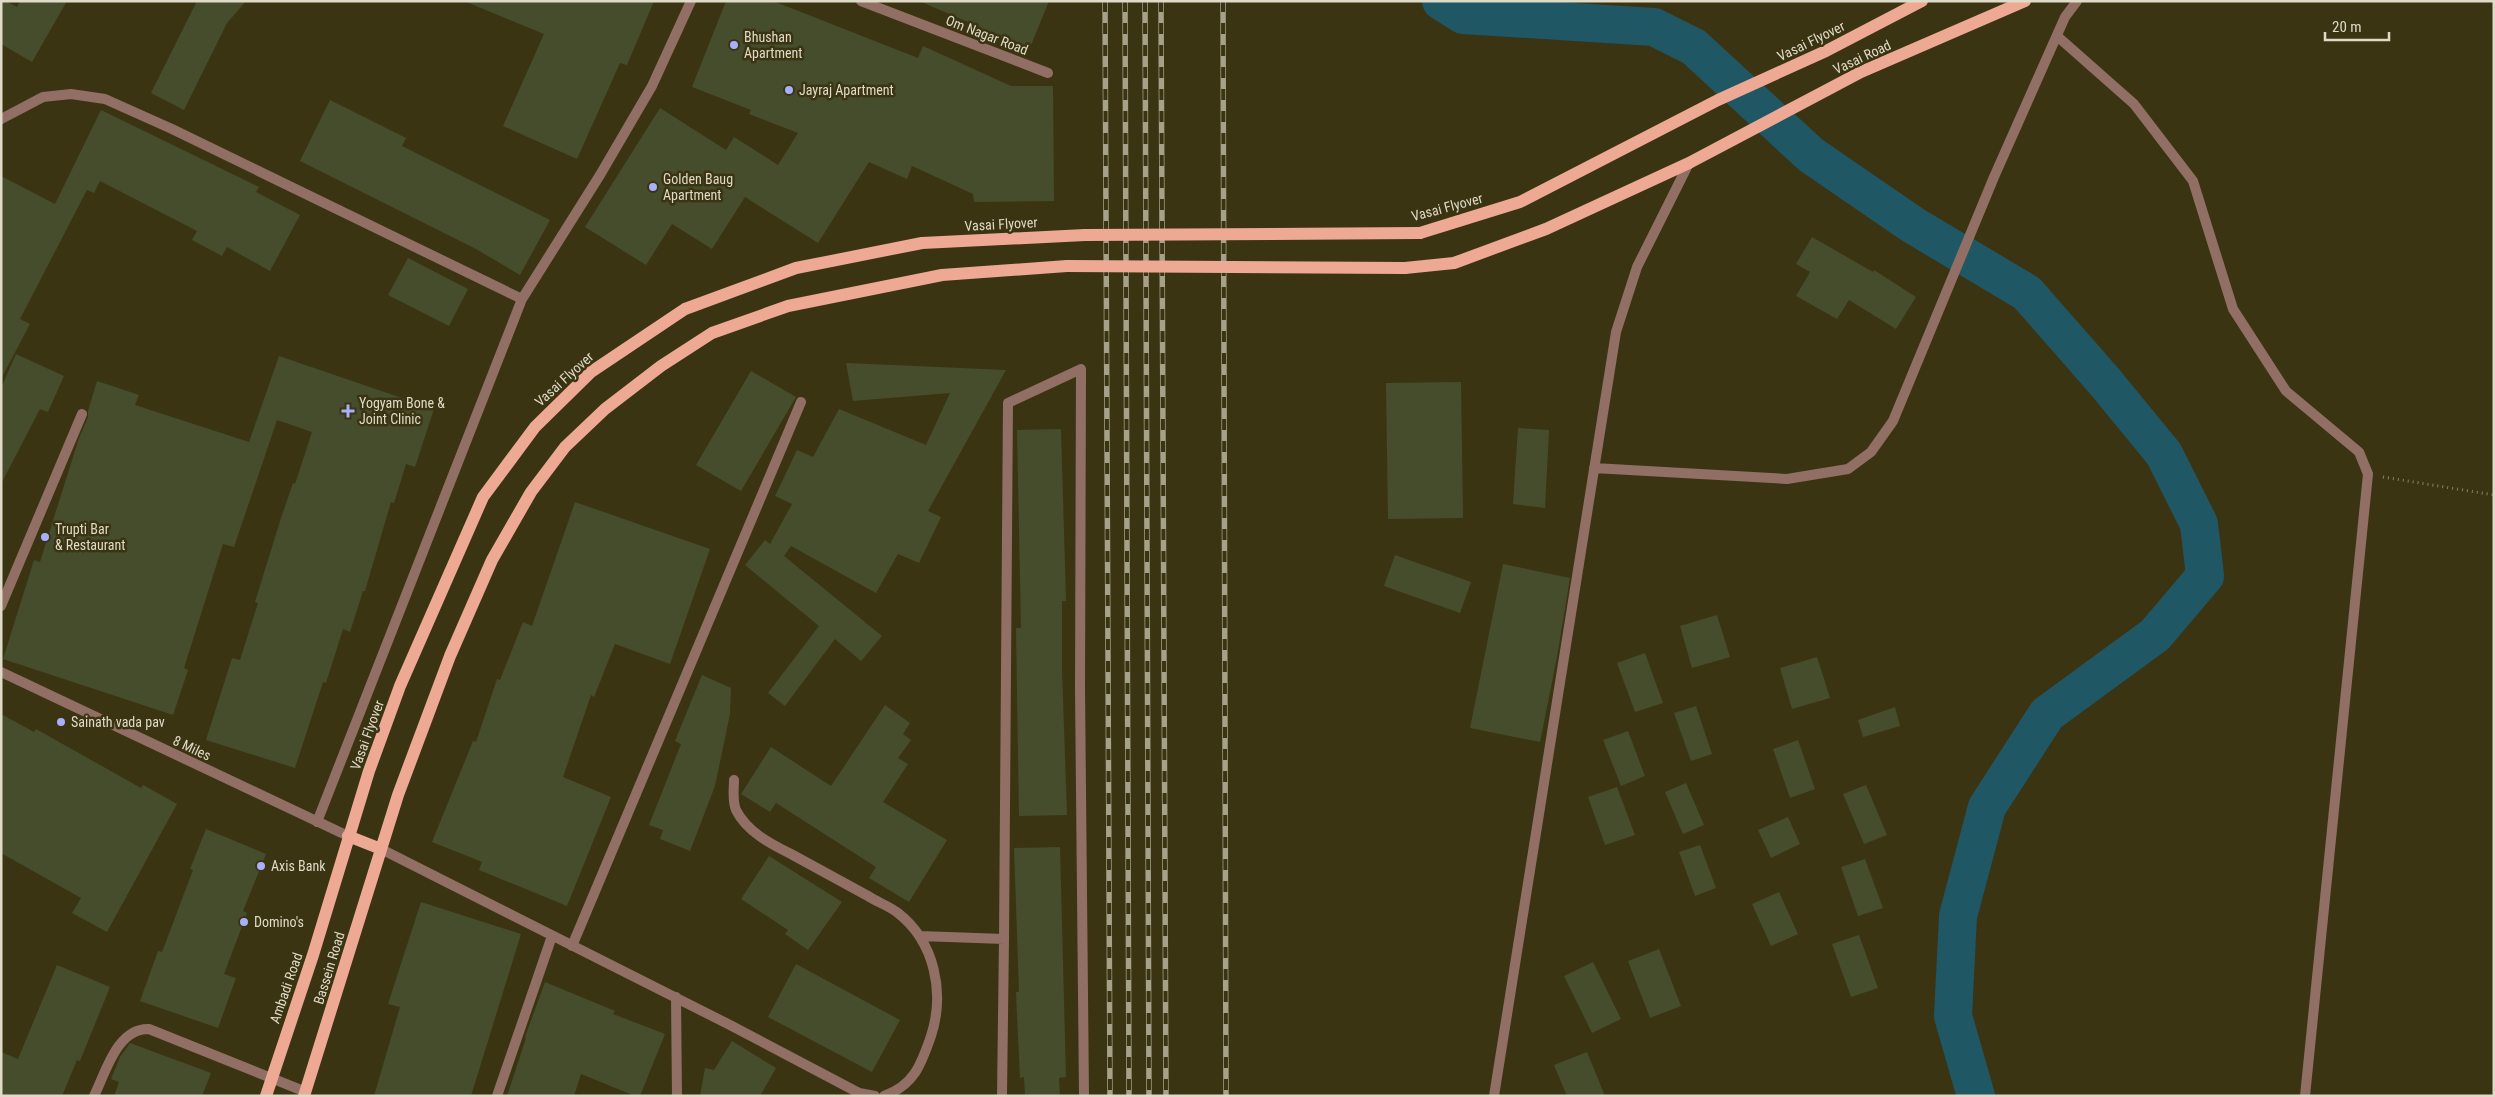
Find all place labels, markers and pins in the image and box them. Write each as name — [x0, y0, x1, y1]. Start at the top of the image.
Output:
place label: Bhushan Apartment — [744, 29, 802, 61]
marker: Bhushan Apartment — [728, 39, 740, 51]
place label: Jayraj Apartment — [799, 82, 894, 98]
marker: Jayraj Apartment — [783, 84, 795, 96]
place label: Golden Baug Apartment — [663, 171, 733, 203]
marker: Golden Baug Apartment — [647, 181, 659, 193]
place label: Yogyam Bone & Joint Clinic — [359, 395, 445, 427]
marker: Yogyam Bone & Joint Clinic — [341, 404, 355, 418]
place label: Trupti Bar & Restaurant — [55, 521, 125, 553]
marker: Trupti Bar & Restaurant — [39, 531, 51, 543]
place label: Sainath vada pav — [71, 714, 165, 730]
marker: Sainath vada pav — [55, 716, 67, 728]
place label: Axis Bank — [271, 858, 326, 874]
marker: Axis Bank — [255, 860, 267, 872]
place label: Domino's — [254, 914, 304, 930]
marker: Domino's — [238, 916, 250, 928]

